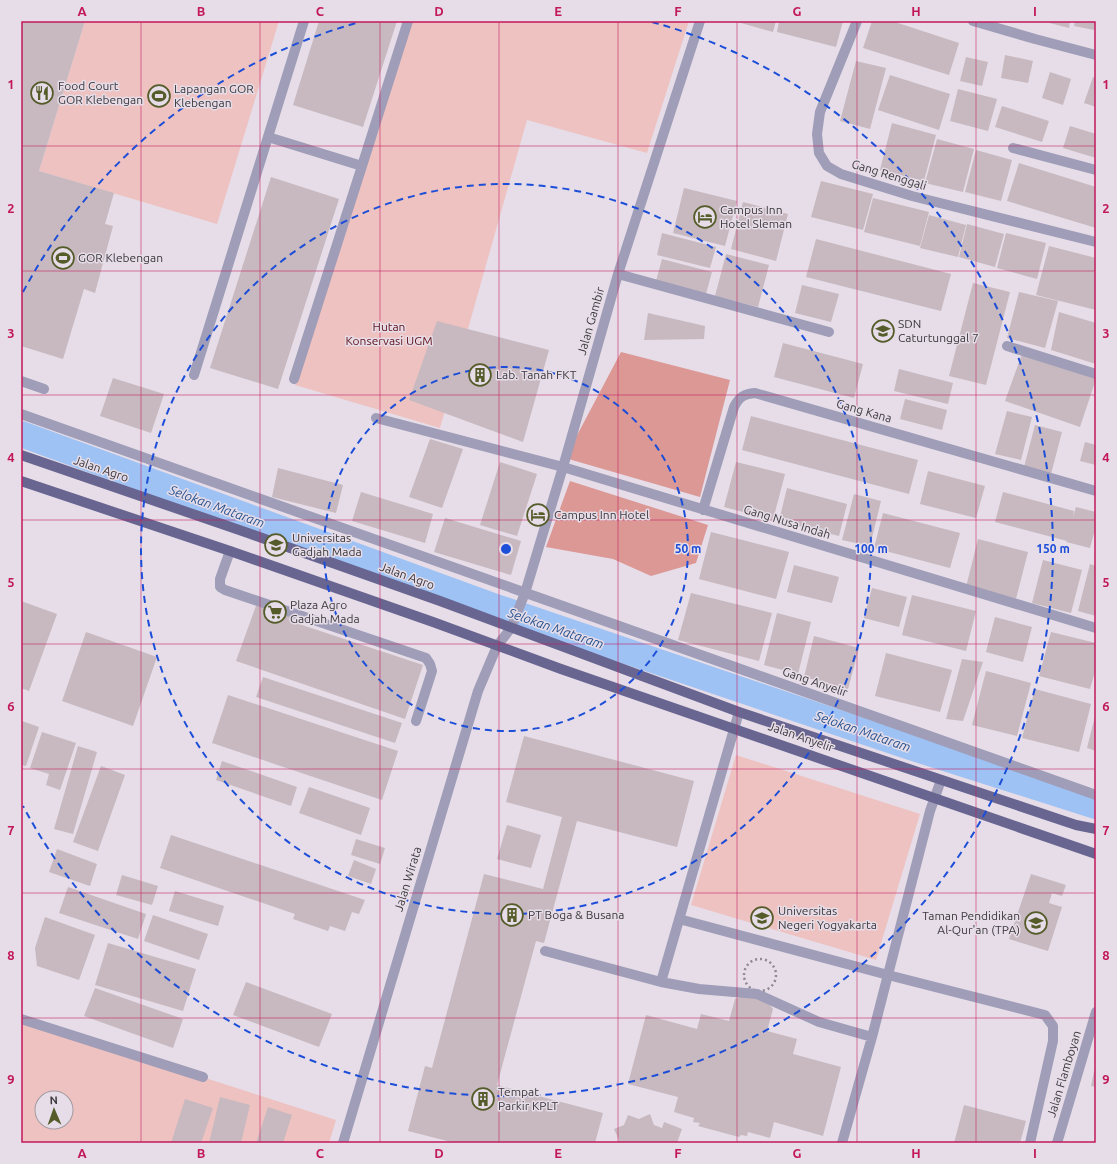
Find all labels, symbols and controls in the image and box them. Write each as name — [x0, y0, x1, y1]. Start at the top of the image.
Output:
text: A — [77, 4, 87, 18]
text: B — [197, 4, 206, 18]
text: C — [316, 4, 325, 18]
text: D — [434, 4, 444, 18]
text: E — [554, 4, 562, 18]
text: F — [674, 4, 682, 18]
text: G — [793, 4, 802, 18]
text: H — [911, 4, 921, 18]
text: I — [1033, 4, 1037, 18]
text: 1 — [7, 77, 15, 91]
text: 1 — [1102, 77, 1110, 91]
place label: Food Court GOR Klebengan — [58, 79, 143, 106]
restaurant icon: Food Court GOR Klebengan — [29, 80, 55, 106]
place label: Lapangan GOR Klebengan — [174, 82, 254, 109]
sports icon: Lapangan GOR Klebengan — [146, 83, 172, 109]
street label: Gang Renggali — [850, 157, 928, 192]
text: 2 — [7, 201, 15, 215]
text: 2 — [1102, 201, 1110, 215]
place label: Campus Inn Hotel Sleman — [720, 203, 792, 230]
hotel icon: Campus Inn Hotel Sleman — [692, 204, 718, 230]
sports icon: GOR Klebengan — [50, 245, 76, 271]
place label: GOR Klebengan — [78, 251, 163, 264]
street label: Jalan Gambir — [575, 285, 607, 356]
place label: SDN Caturtunggal 7 — [898, 317, 979, 344]
school or university icon: SDN Caturtunggal 7 — [870, 318, 896, 344]
park label: Hutan Konservasi UGM — [345, 320, 433, 347]
text: 3 — [7, 326, 15, 340]
text: 3 — [1102, 326, 1110, 340]
building icon: Lab. Tanah FKT — [467, 362, 493, 388]
place label: Lab. Tanah FKT — [496, 368, 577, 381]
street label: Gang Kana — [835, 396, 893, 425]
text: 4 — [7, 450, 15, 464]
text: 4 — [1102, 450, 1110, 464]
street label: Jalan Agro — [72, 453, 130, 484]
water label: Selokan Mataram — [167, 482, 267, 530]
hotel icon: Campus Inn Hotel — [525, 502, 551, 528]
street label: Gang Nusa Indah — [742, 502, 832, 541]
place label: Campus Inn Hotel — [554, 508, 649, 521]
place label: Universitas Gadjah Mada — [292, 531, 362, 558]
school or university icon: Universitas Gadjah Mada — [263, 532, 289, 558]
centre of rings — [499, 542, 513, 556]
text: 50 m — [675, 542, 701, 555]
text: 100 m — [854, 542, 888, 555]
text: 150 m — [1036, 542, 1070, 555]
street label: Jalan Agro — [378, 560, 436, 591]
text: 5 — [7, 575, 15, 589]
text: 5 — [1102, 575, 1110, 589]
place label: Plaza Agro Gadjah Mada — [290, 598, 360, 625]
supermarket icon: Plaza Agro Gadjah Mada — [262, 599, 288, 625]
water label: Selokan Mataram — [505, 605, 606, 651]
street label: Gang Anyelir — [781, 664, 850, 699]
text: 6 — [7, 699, 15, 713]
text: 6 — [1102, 699, 1110, 713]
water label: Selokan Mataram — [812, 708, 913, 754]
street label: Jalan Anyelir — [767, 719, 836, 754]
text: 7 — [7, 823, 15, 837]
text: 7 — [1102, 823, 1110, 837]
street label: Jalan Wirata — [392, 845, 424, 913]
building icon: PT Boga & Busana — [499, 902, 525, 928]
place label: Universitas Negeri Yogyakarta — [778, 904, 877, 931]
school or university icon: Universitas Negeri Yogyakarta — [749, 905, 775, 931]
place label: PT Boga & Busana — [528, 908, 625, 921]
place label: Taman Pendidikan Al-Qur'an (TPA) — [922, 909, 1020, 937]
school or university icon: Taman Pendidikan Al-Qur'an (TPA) — [1023, 910, 1049, 936]
text: 8 — [7, 948, 15, 962]
text: 8 — [1102, 948, 1110, 962]
street label: Jalan Flamboyan — [1044, 1029, 1083, 1119]
text: 9 — [7, 1072, 15, 1086]
text: 9 — [1102, 1072, 1110, 1086]
place label: Tempat Parkir KPLT — [498, 1085, 558, 1112]
building icon: Tempat Parkir KPLT — [470, 1086, 496, 1112]
north arrow — [34, 1090, 74, 1130]
text: N — [49, 1094, 58, 1106]
text: A — [77, 1146, 87, 1160]
text: B — [197, 1146, 206, 1160]
text: C — [316, 1146, 325, 1160]
text: D — [434, 1146, 444, 1160]
text: E — [554, 1146, 562, 1160]
text: F — [674, 1146, 682, 1160]
text: G — [793, 1146, 802, 1160]
text: H — [911, 1146, 921, 1160]
text: I — [1033, 1146, 1037, 1160]

